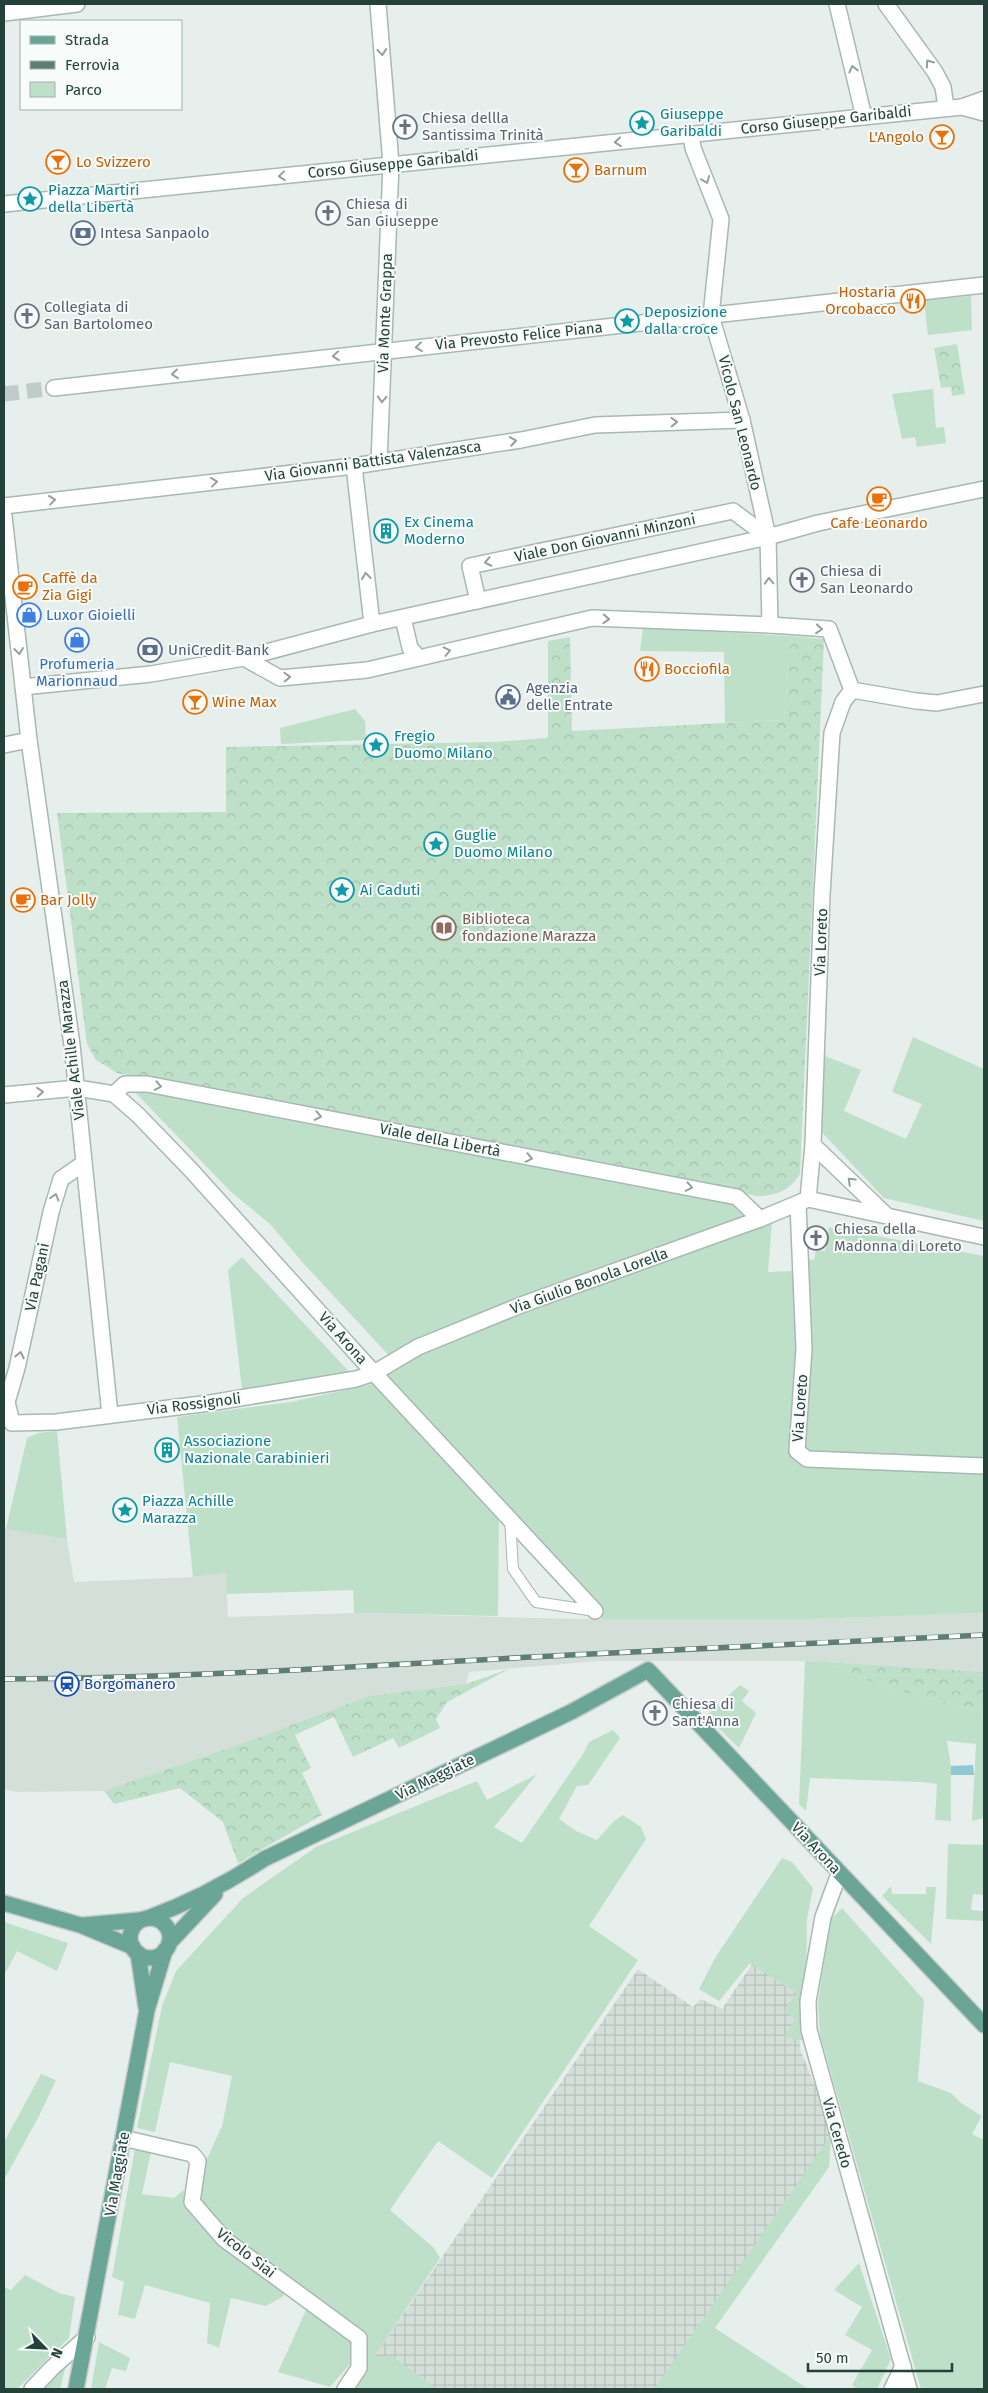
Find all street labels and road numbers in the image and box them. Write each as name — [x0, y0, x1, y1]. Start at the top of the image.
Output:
street label: Corso Giuseppe Garibaldi — [740, 102, 912, 138]
street label: Corso Giuseppe Garibaldi — [307, 146, 479, 182]
street label: Via Monte Grappa — [374, 253, 396, 373]
street label: Via Prevosto Felice Piana — [434, 318, 604, 354]
street label: Vicolo San Leonardo — [715, 354, 765, 492]
street label: Via Giovanni Battista Valenzasca — [264, 437, 482, 485]
street label: Viale Don Giovanni Minzoni — [513, 510, 697, 566]
street label: Via Loreto — [811, 908, 831, 976]
street label: Viale Achille Marazza — [53, 979, 89, 1121]
street label: Viale della Libertà — [378, 1119, 502, 1161]
street label: Via Pagani — [21, 1241, 53, 1313]
street label: Via Giulio Bonola Lorella — [508, 1244, 670, 1318]
street label: Via Arona — [315, 1308, 371, 1368]
street label: Via Loreto — [789, 1373, 811, 1443]
street label: Via Rossignoli — [146, 1389, 242, 1419]
street label: Via Maggiate — [393, 1750, 477, 1804]
street label: Via Arona — [787, 1818, 845, 1878]
street label: Via Ceredo — [818, 2096, 856, 2170]
street label: Via Maggiate — [101, 2130, 133, 2218]
street label: Vicolo Siai — [213, 2224, 279, 2282]

